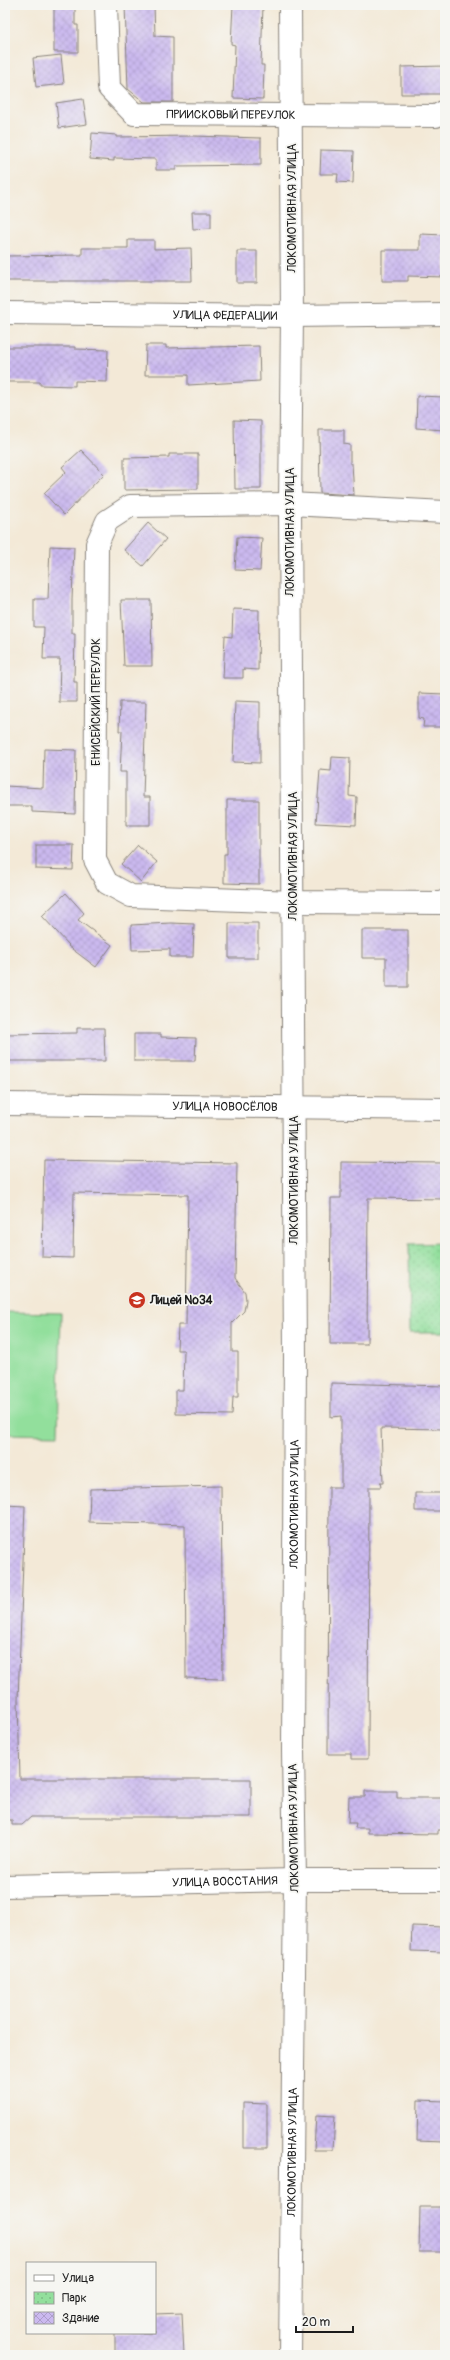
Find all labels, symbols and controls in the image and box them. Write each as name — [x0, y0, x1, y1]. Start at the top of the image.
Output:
street label: ПРИИСКОВЫЙ ПЕРЕУЛОК — [166, 107, 296, 123]
street label: ЛОКОМОТИВНАЯ УЛИЦА — [285, 143, 300, 274]
street label: УЛИЦА ФЕДЕРАЦИИ — [172, 307, 278, 323]
street label: ЛОКОМОТИВНАЯ УЛИЦА — [283, 467, 298, 598]
street label: ЕНИСЕЙСКИЙ ПЕРЕУЛОК — [89, 638, 104, 766]
street label: ЛОКОМОТИВНАЯ УЛИЦА — [286, 791, 301, 922]
street label: УЛИЦА НОВОСЁЛОВ — [172, 1098, 278, 1115]
street label: ЛОКОМОТИВНАЯ УЛИЦА — [287, 1115, 302, 1246]
school or university icon: Лицей №34 — [127, 1290, 147, 1310]
place label: Лицей №34 — [149, 1293, 213, 1308]
street label: ЛОКОМОТИВНАЯ УЛИЦА — [286, 1439, 302, 1570]
street label: ЛОКОМОТИВНАЯ УЛИЦА — [285, 1763, 303, 1894]
street label: УЛИЦА ВОССТАНИЯ — [172, 1873, 278, 1890]
street label: ЛОКОМОТИВНАЯ УЛИЦА — [284, 2087, 300, 2218]
legend — [26, 2262, 156, 2334]
text: Улица — [62, 2271, 94, 2286]
text: Парк — [62, 2291, 87, 2306]
scale bar — [296, 2308, 353, 2334]
text: Здание — [62, 2311, 99, 2326]
text: 20 m — [302, 2315, 331, 2330]

